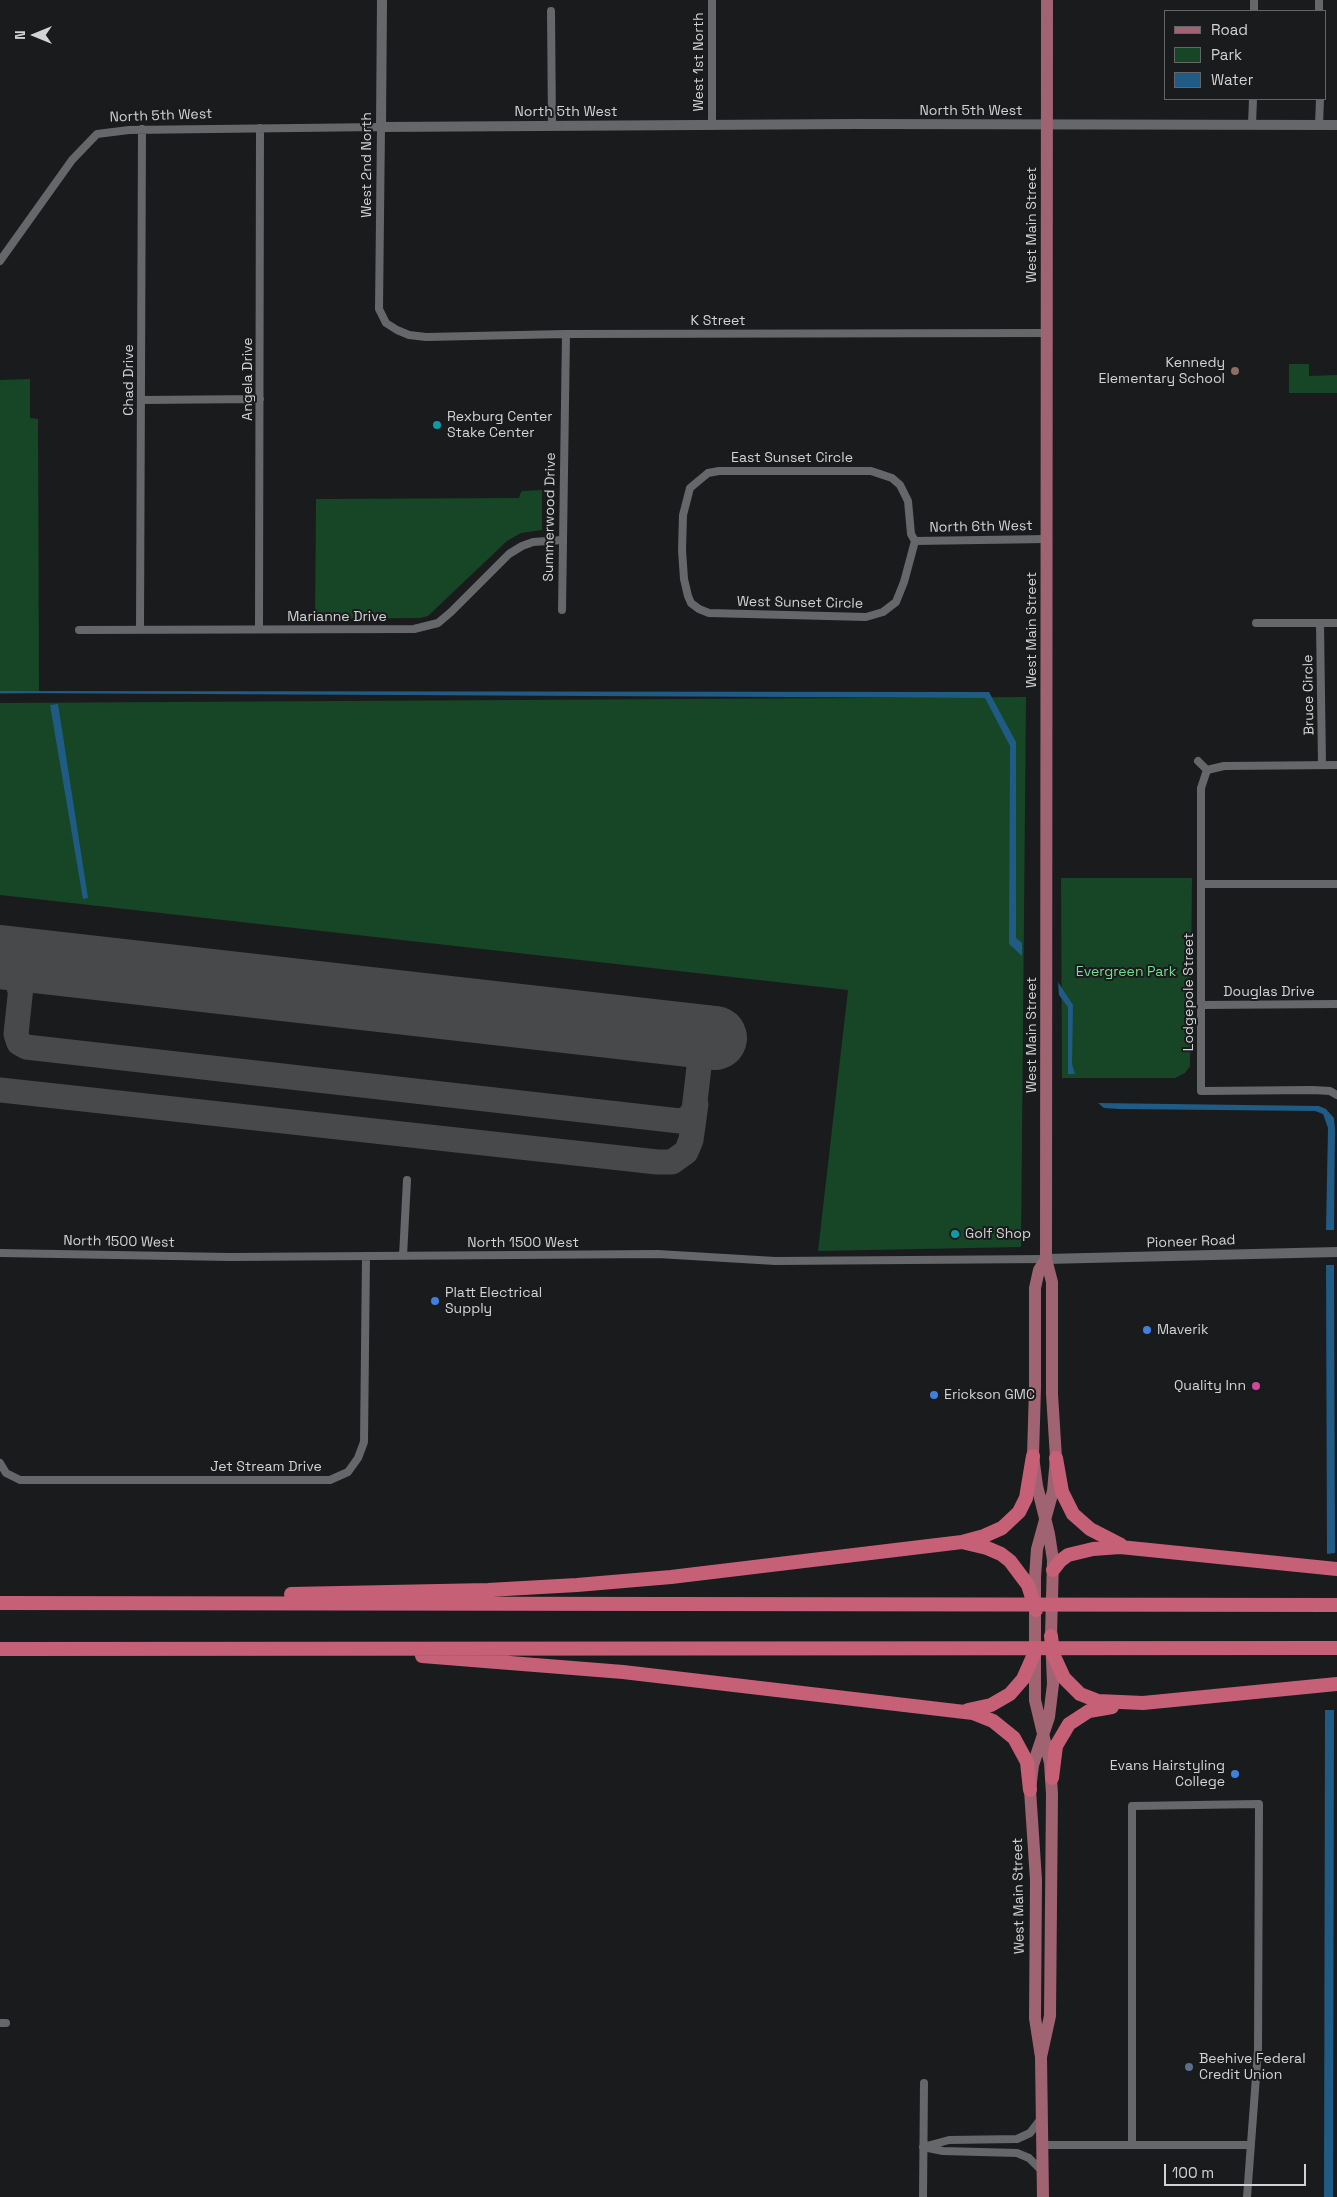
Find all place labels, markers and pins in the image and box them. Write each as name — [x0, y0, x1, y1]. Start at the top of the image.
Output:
place label: Kennedy Elementary School — [1099, 355, 1225, 388]
marker: Kennedy Elementary School — [1229, 365, 1241, 377]
place label: Rexburg Center Stake Center — [447, 409, 553, 442]
marker: Rexburg Center Stake Center — [431, 419, 443, 431]
place label: Golf Shop — [965, 1226, 1031, 1242]
marker: Golf Shop — [949, 1228, 961, 1240]
place label: Platt Electrical Supply — [445, 1285, 542, 1318]
marker: Platt Electrical Supply — [429, 1295, 441, 1307]
place label: Maverik — [1157, 1322, 1209, 1338]
marker: Maverik — [1141, 1324, 1153, 1336]
place label: Quality Inn — [1174, 1378, 1246, 1394]
marker: Quality Inn — [1250, 1380, 1262, 1392]
place label: Erickson GMC — [944, 1387, 1035, 1403]
marker: Erickson GMC — [928, 1389, 940, 1401]
place label: Evans Hairstyling College — [1110, 1758, 1225, 1790]
marker: Evans Hairstyling College — [1229, 1768, 1241, 1780]
place label: Beehive Federal Credit Union — [1199, 2051, 1306, 2084]
marker: Beehive Federal Credit Union — [1183, 2061, 1195, 2073]

